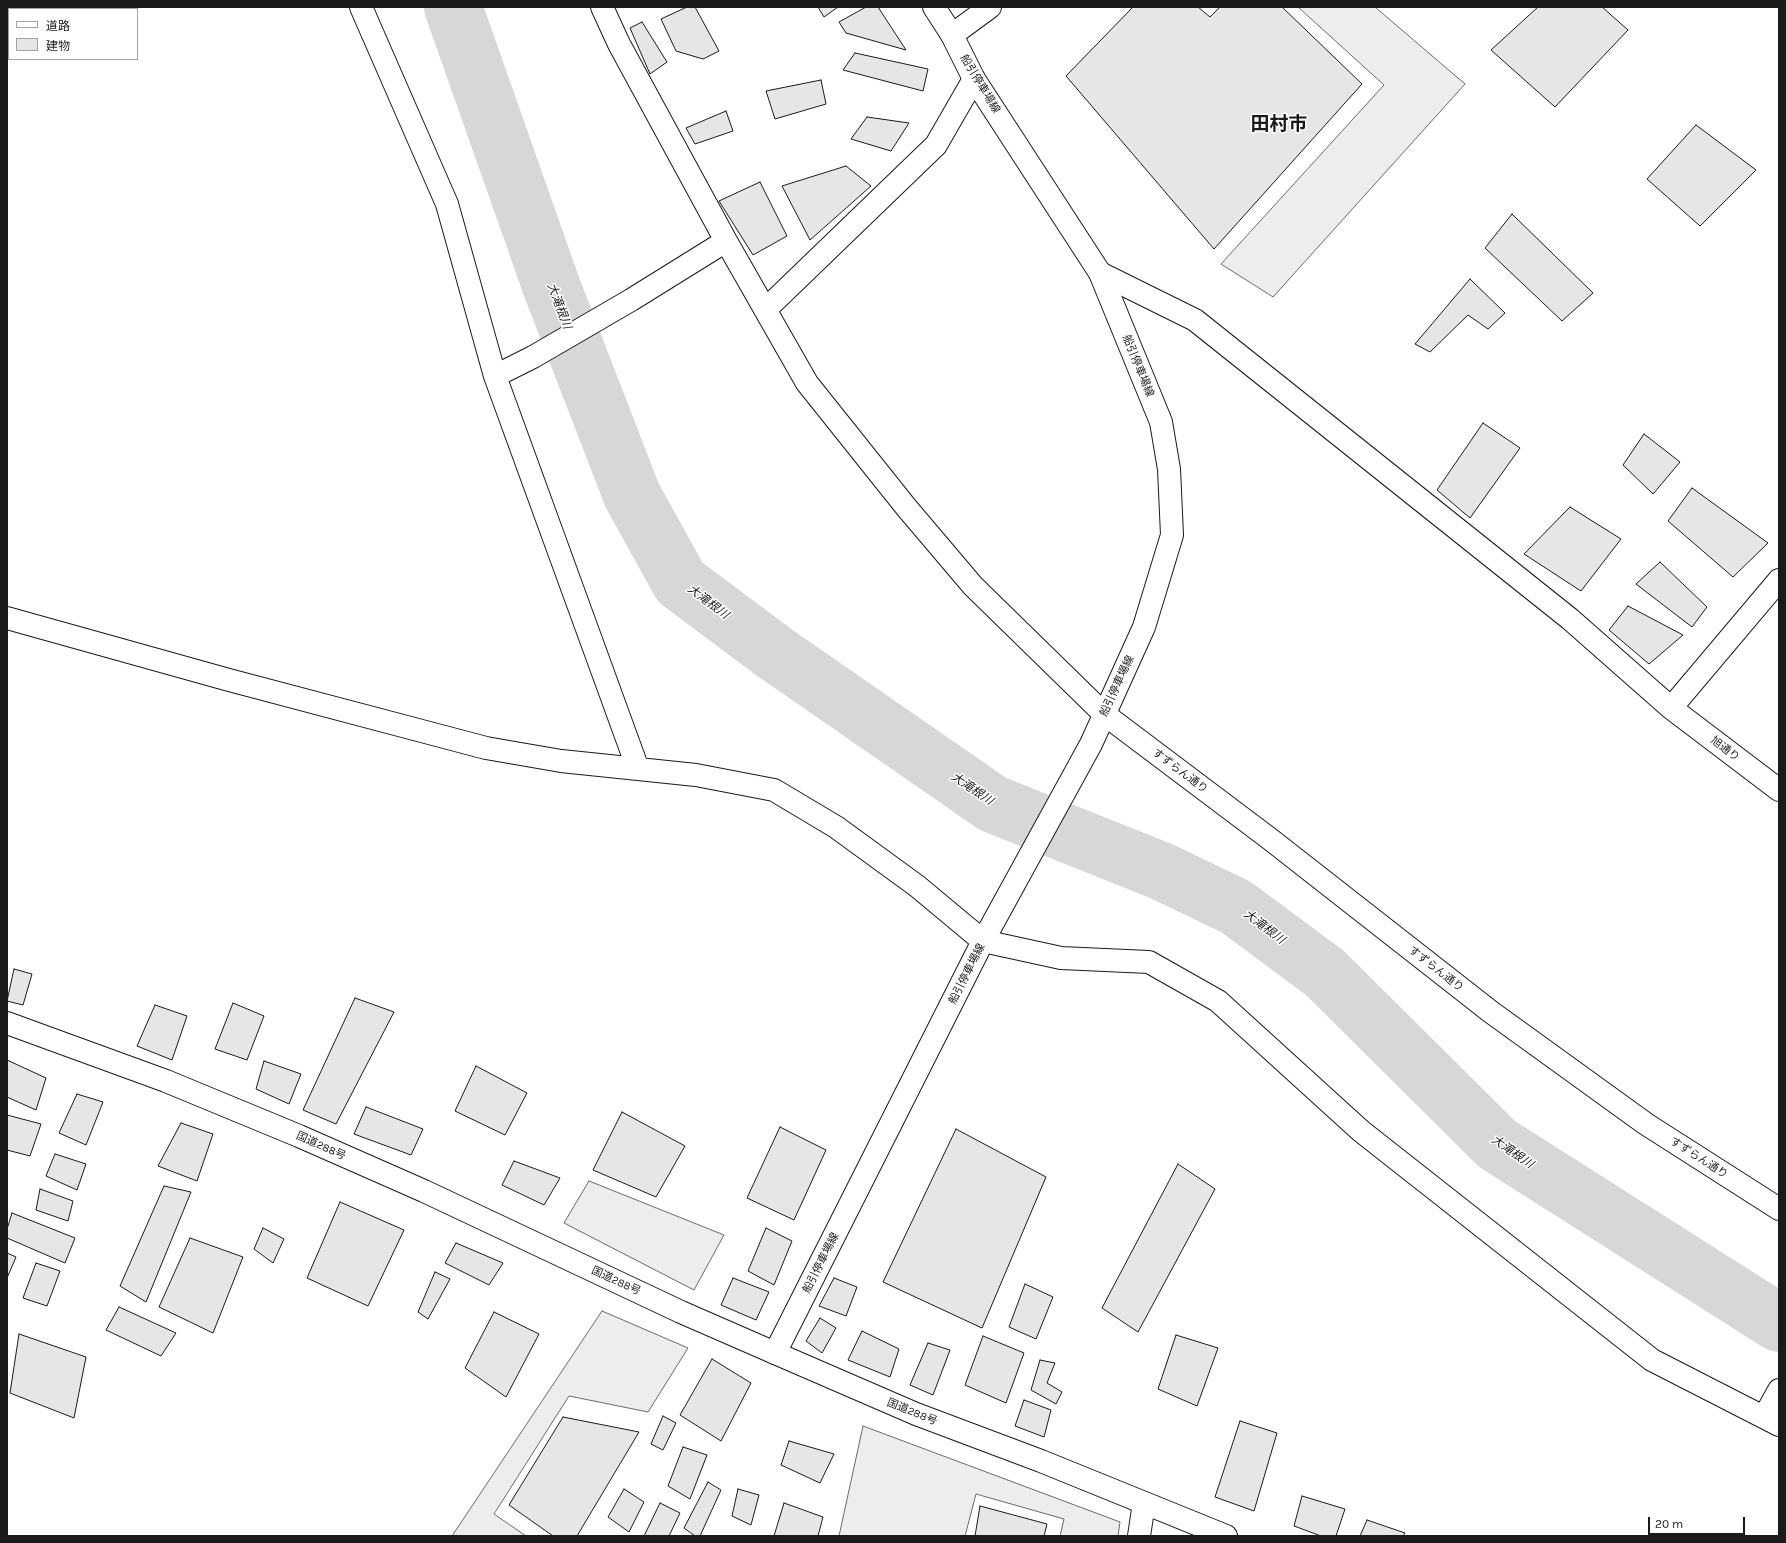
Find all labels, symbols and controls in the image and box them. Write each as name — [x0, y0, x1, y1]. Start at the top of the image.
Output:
legend — [8, 8, 138, 60]
text: 道路 — [46, 19, 70, 33]
text: 建物 — [46, 39, 70, 53]
street label: 船引停車場線 — [957, 52, 1003, 116]
district label: 田村市 — [1251, 114, 1307, 136]
water label: 大滝根川 — [544, 281, 574, 331]
street label: 船引停車場線 — [1120, 333, 1156, 399]
water label: 大滝根川 — [684, 582, 732, 622]
street label: 船引停車場線 — [1097, 653, 1137, 719]
street label: 旭通り — [1708, 734, 1742, 764]
street label: すずらん通り — [1150, 746, 1210, 796]
water label: 大滝根川 — [948, 770, 996, 808]
water label: 大滝根川 — [1240, 907, 1288, 947]
street label: 船引停車場線 — [946, 942, 988, 1006]
street label: すずらん通り — [1406, 943, 1466, 995]
street label: 国道288号 — [294, 1129, 348, 1163]
water label: 大滝根川 — [1488, 1132, 1536, 1172]
street label: すずらん通り — [1668, 1134, 1730, 1182]
street label: 船引停車場線 — [800, 1231, 842, 1295]
street label: 国道288号 — [589, 1264, 643, 1298]
street label: 国道288号 — [885, 1396, 939, 1428]
scale bar — [1650, 1509, 1747, 1535]
text: 20 m — [1655, 1517, 1683, 1531]

